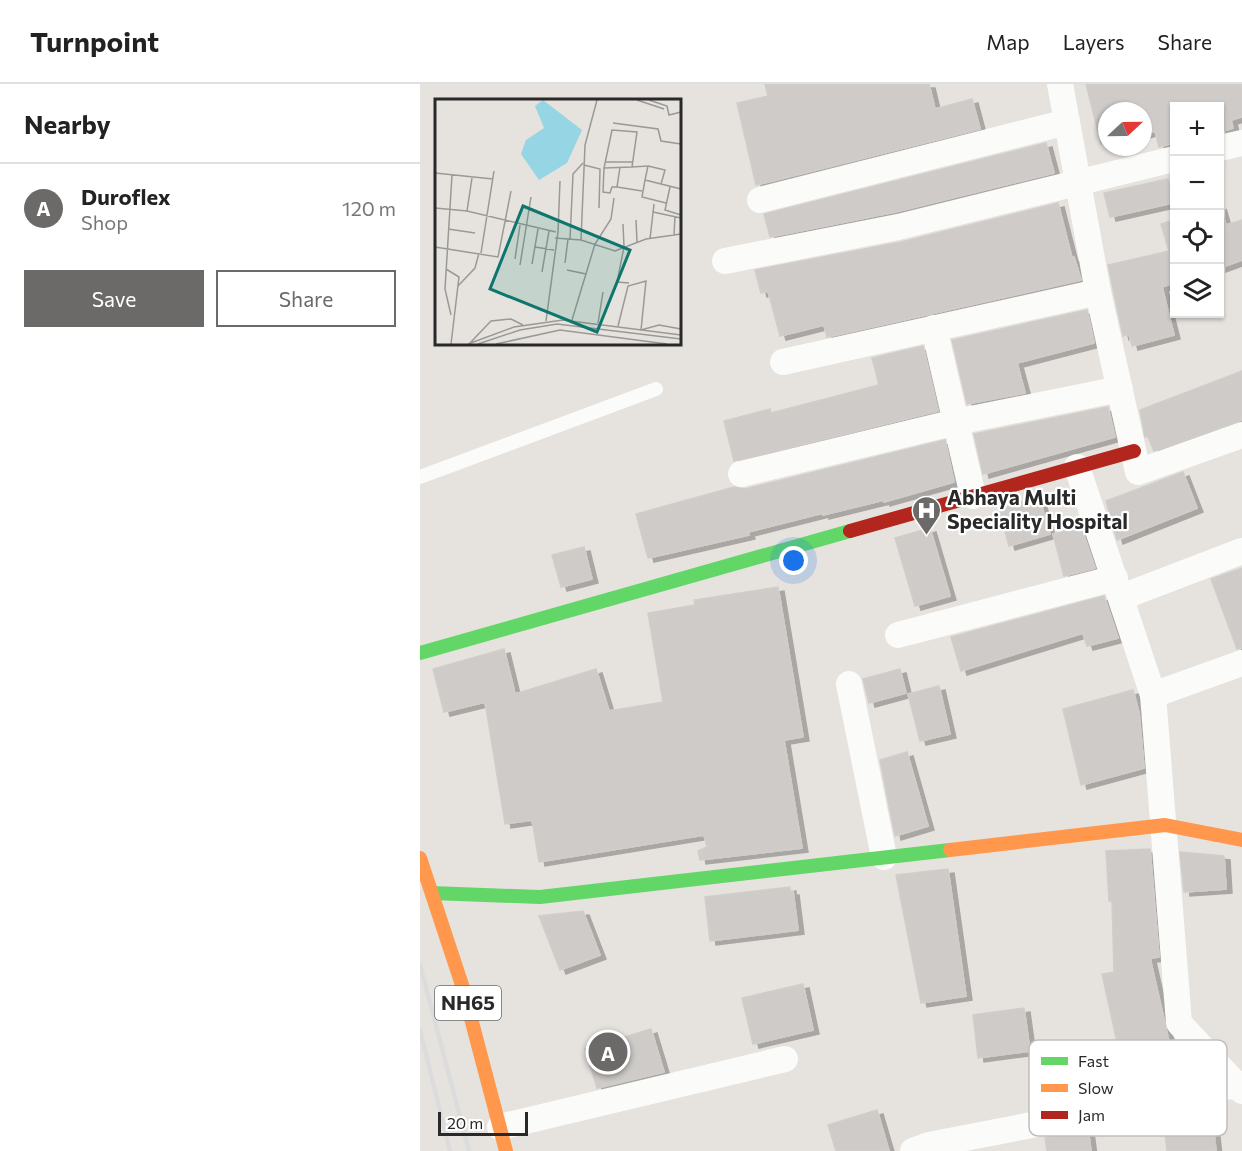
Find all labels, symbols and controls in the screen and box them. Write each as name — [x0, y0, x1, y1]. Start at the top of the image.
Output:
text: Turnpoint — [30, 24, 159, 58]
text: Map — [986, 29, 1030, 54]
text: Layers — [1063, 29, 1125, 54]
text: Share — [1158, 29, 1212, 54]
inset map — [435, 99, 681, 345]
north arrow — [1098, 102, 1152, 156]
map controls — [1170, 102, 1224, 318]
button: + — [1170, 102, 1224, 156]
text: Nearby — [24, 108, 111, 139]
button: − — [1170, 156, 1224, 210]
text: Duroflex — [81, 183, 171, 210]
text: A — [36, 196, 51, 220]
text: 120 m — [342, 196, 396, 220]
text: Shop — [81, 210, 128, 234]
button: locate — [1170, 210, 1224, 264]
button: layers — [1170, 264, 1224, 318]
button: Save — [24, 270, 204, 327]
button: Share — [216, 270, 396, 327]
place label: Abhaya Multi Speciality Hospital — [947, 484, 1128, 533]
hospital icon: Abhaya Multi Speciality Hospital — [910, 494, 942, 536]
your location — [779, 546, 808, 575]
road number: NH65 — [435, 986, 501, 1020]
pin: A — [588, 1030, 627, 1074]
legend — [1029, 1040, 1227, 1136]
text: Fast — [1078, 1051, 1109, 1070]
text: Slow — [1078, 1078, 1114, 1097]
text: Jam — [1078, 1105, 1105, 1124]
scale bar — [438, 1109, 528, 1136]
text: 20 m — [447, 1113, 483, 1132]

